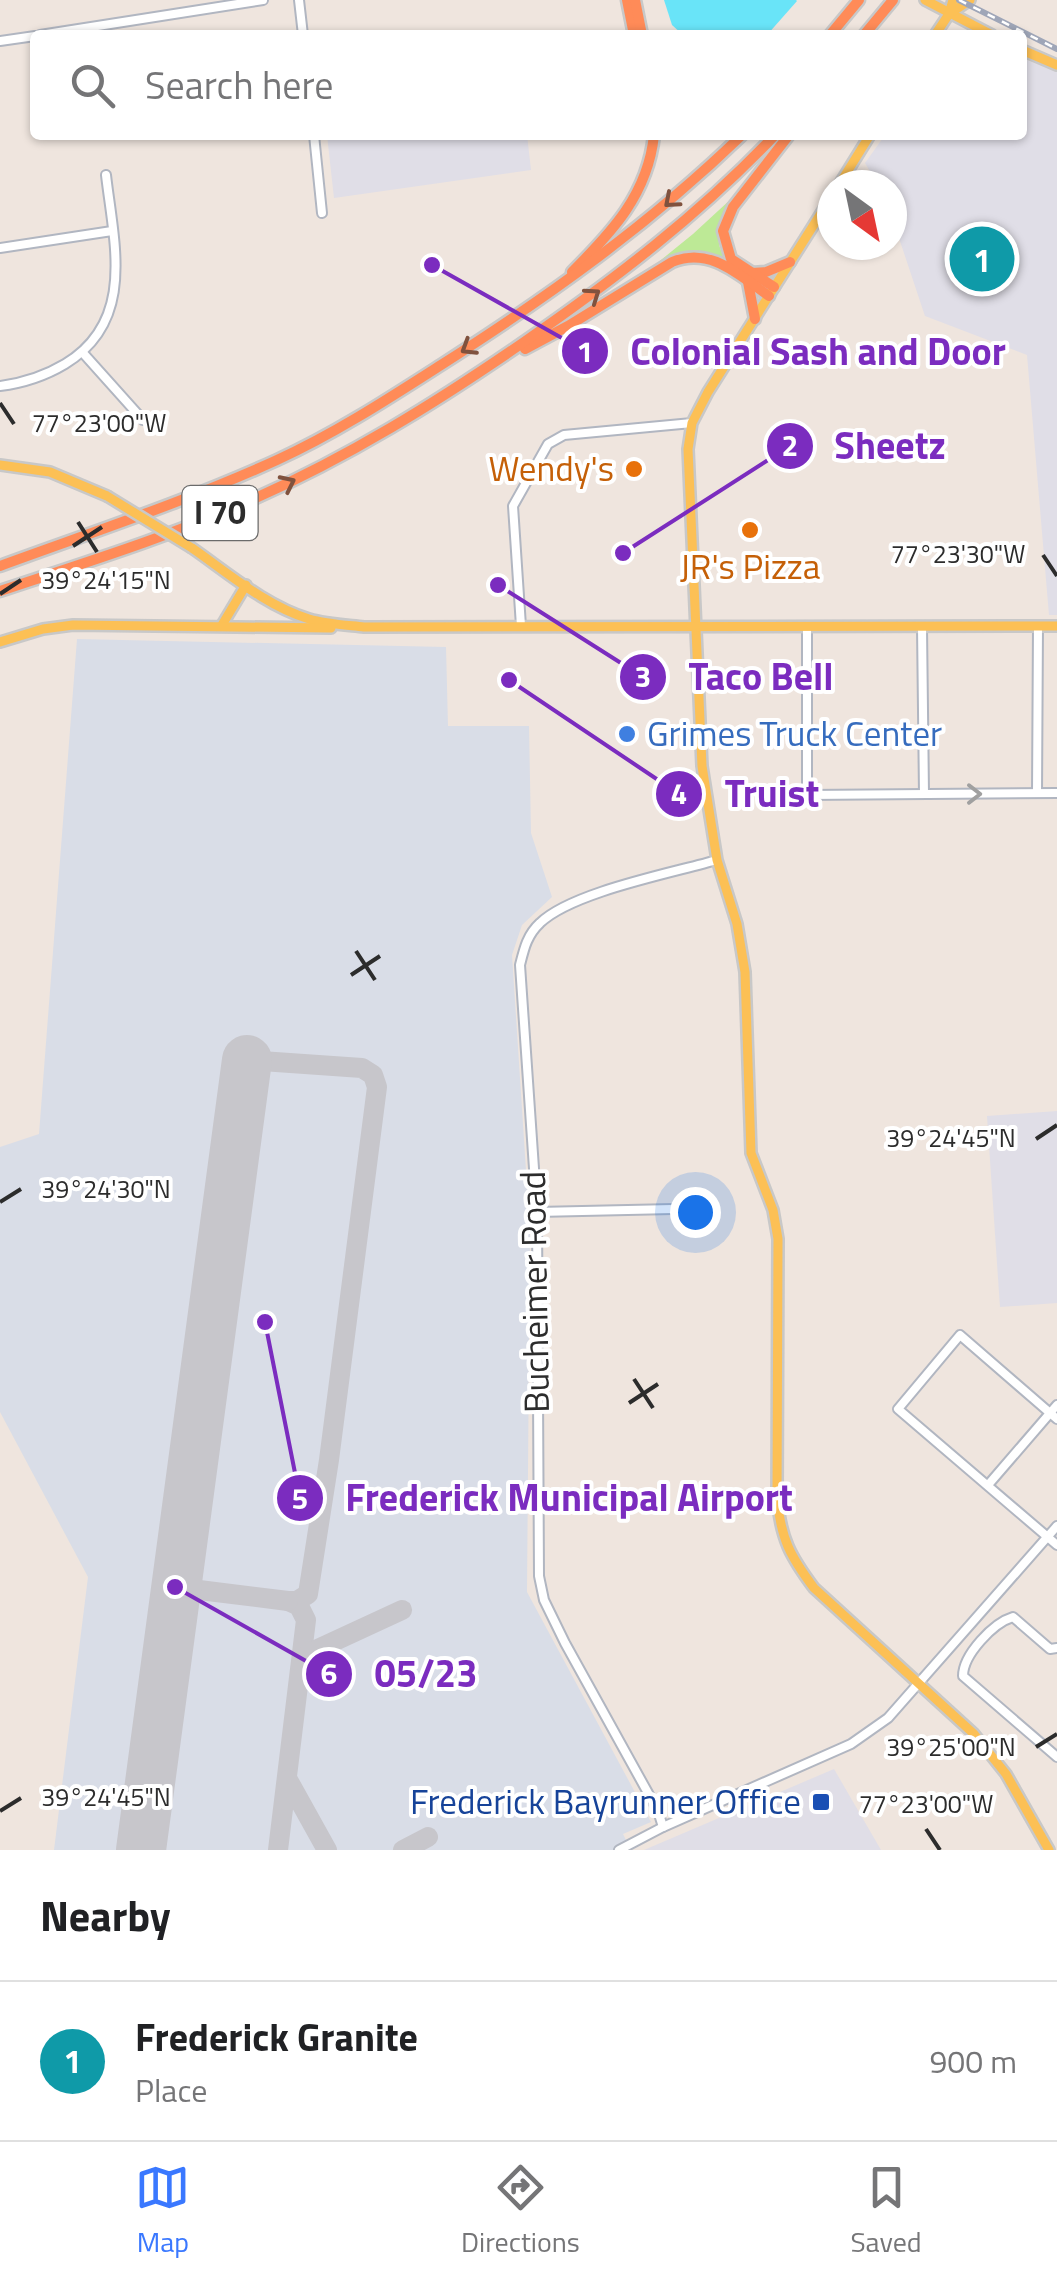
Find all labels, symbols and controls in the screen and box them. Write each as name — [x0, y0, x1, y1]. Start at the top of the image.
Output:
search box — [30, 30, 1027, 140]
text: Search here — [145, 56, 333, 114]
icon: search — [65, 58, 120, 113]
north arrow — [817, 170, 907, 260]
one-way arrow — [664, 190, 682, 208]
pin: 1 — [950, 222, 1014, 296]
one-way arrow — [582, 288, 600, 307]
callout: Colonial Sash and Door — [560, 317, 1026, 385]
text: Colonial Sash and Door — [630, 322, 1006, 380]
text: 1 — [577, 328, 593, 374]
one-way arrow — [461, 335, 479, 354]
text: 77°23'00"W — [32, 404, 166, 442]
callout: Sheetz — [765, 412, 966, 480]
text: Sheetz — [834, 416, 946, 474]
text: 2 — [782, 422, 798, 468]
place label: Wendy's — [488, 441, 614, 495]
marker: Wendy's — [623, 458, 645, 480]
one-way arrow — [277, 476, 295, 496]
road number: I 70 — [182, 486, 258, 540]
marker: JR's Pizza — [739, 519, 761, 541]
text: 77°23'30"W — [891, 535, 1025, 573]
place label: JR's Pizza — [680, 539, 820, 593]
text: 39°24'15"N — [41, 561, 171, 599]
callout: Taco Bell — [618, 643, 853, 711]
text: Taco Bell — [688, 647, 834, 705]
text: 3 — [635, 653, 651, 699]
place label: Grimes Truck Center — [647, 706, 942, 760]
marker: Grimes Truck Center — [616, 723, 638, 745]
callout: Truist — [654, 760, 839, 828]
text: Truist — [725, 764, 819, 822]
text: 4 — [671, 770, 687, 816]
one-way arrow — [967, 783, 983, 804]
text: 39°24'45"N — [886, 1119, 1016, 1157]
text: 39°24'30"N — [41, 1170, 171, 1208]
street label: Bucheimer Road — [505, 1171, 563, 1414]
your location — [670, 1187, 721, 1238]
callout: Frederick Municipal Airport — [275, 1464, 813, 1532]
text: Frederick Municipal Airport — [345, 1468, 793, 1526]
text: 5 — [292, 1475, 308, 1521]
callout: 05/23 — [304, 1640, 497, 1708]
text: 05/23 — [375, 1644, 477, 1702]
text: 6 — [321, 1650, 337, 1696]
text: 39°25'00"N — [886, 1728, 1016, 1766]
place label: Frederick Bayrunner Office — [410, 1774, 801, 1828]
text: 39°24'45"N — [41, 1778, 171, 1816]
text: 77°23'00"W — [859, 1785, 993, 1823]
marker: Frederick Bayrunner Office — [810, 1791, 832, 1813]
text: Nearby — [40, 1883, 171, 1947]
text: Frederick Granite — [135, 2008, 418, 2066]
text: 1 — [64, 2037, 81, 2085]
text: 900 m — [929, 2037, 1017, 2085]
text: Place — [135, 2066, 207, 2114]
tab: Map — [135, 2160, 190, 2263]
tab: Directions — [461, 2160, 580, 2263]
tab: Saved — [850, 2160, 922, 2263]

